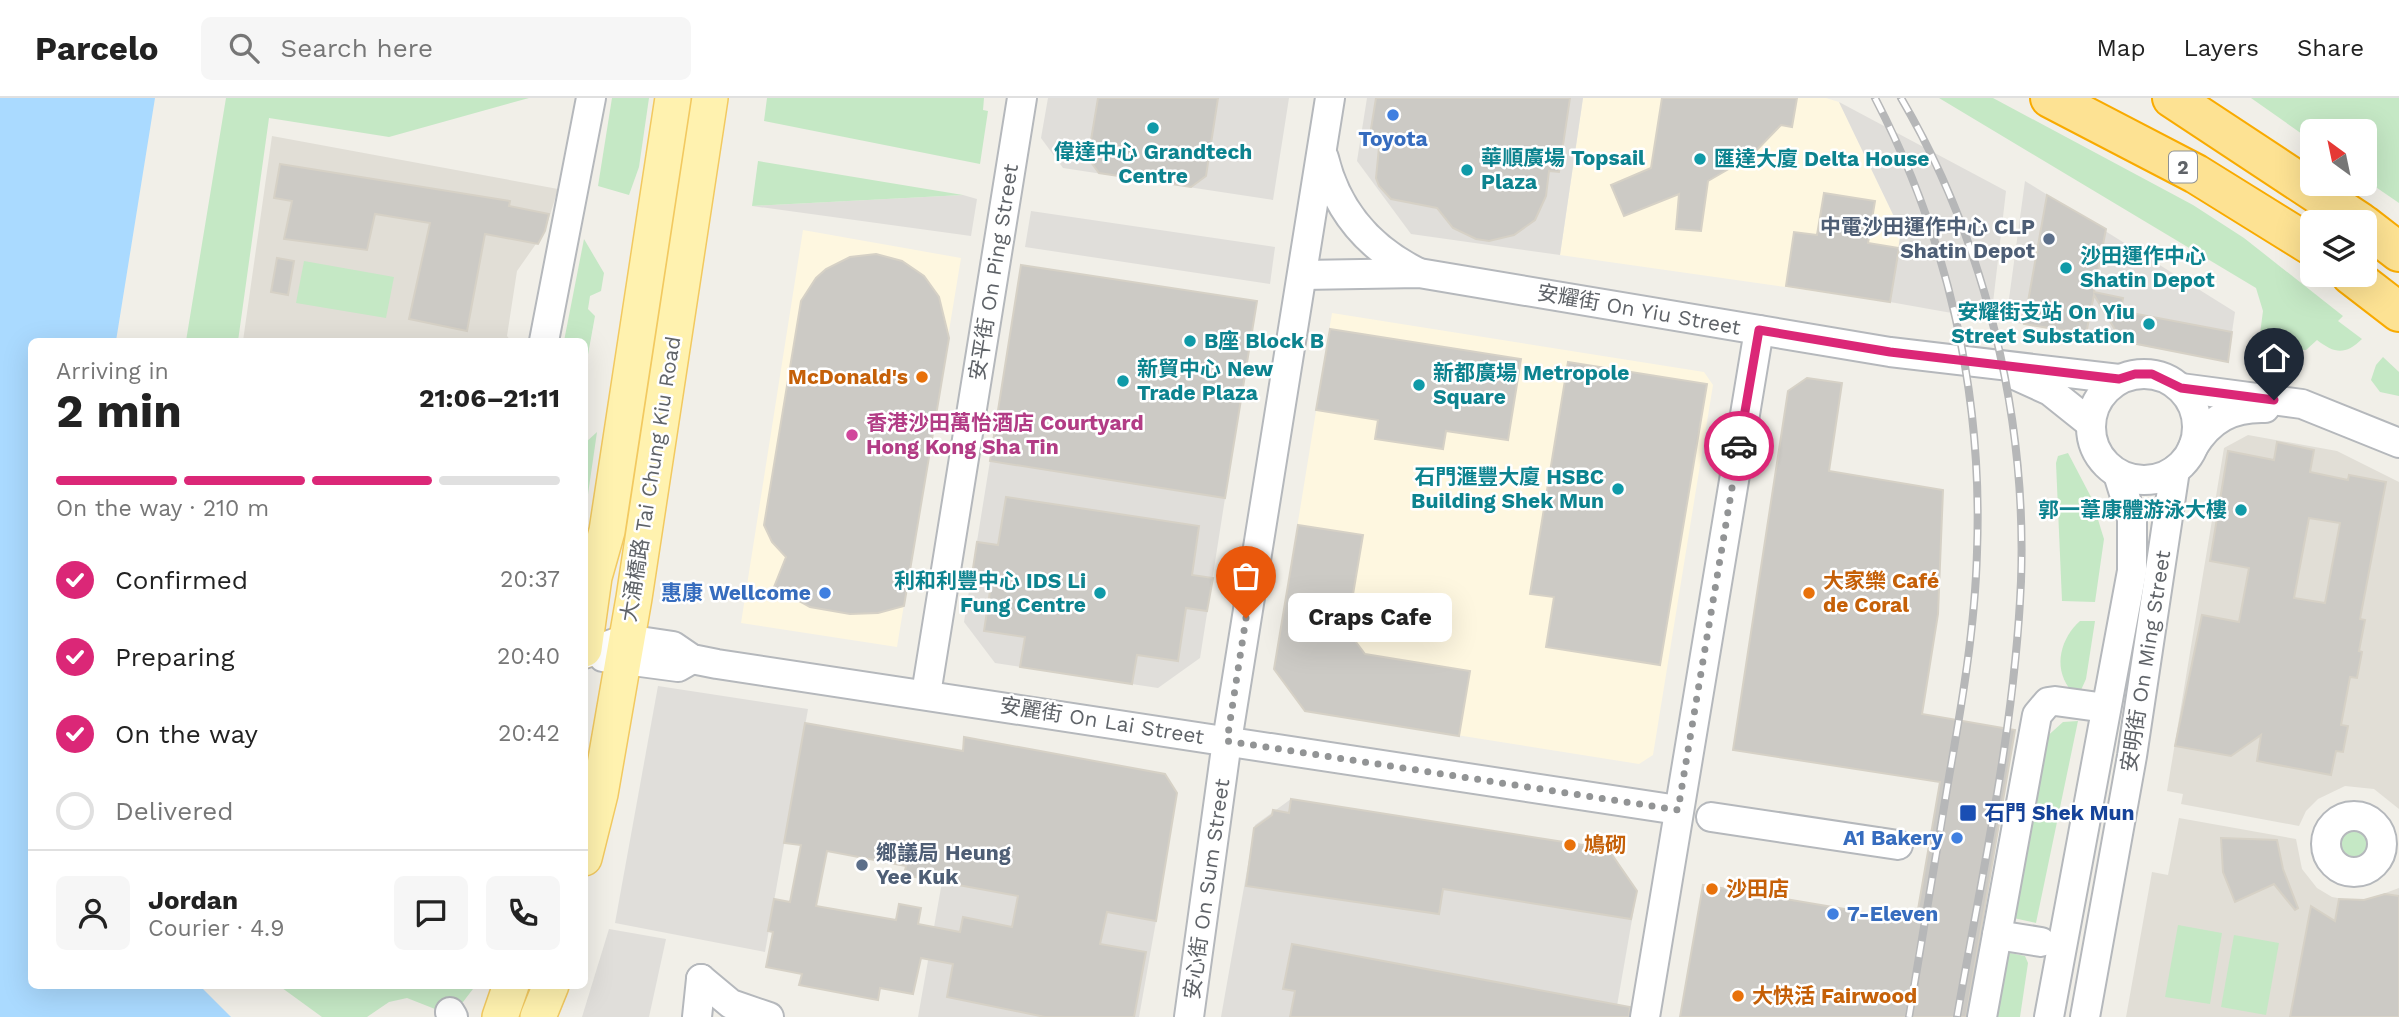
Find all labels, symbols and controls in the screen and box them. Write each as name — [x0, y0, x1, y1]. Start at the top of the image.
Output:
search box — [201, 17, 691, 80]
text: Parcelo — [35, 29, 159, 68]
icon: search — [225, 29, 263, 67]
text: Search here — [281, 33, 433, 63]
text: Map — [2097, 34, 2145, 62]
text: Layers — [2183, 34, 2259, 62]
text: Share — [2297, 34, 2364, 62]
marker: Toyota — [1385, 107, 1401, 123]
north arrow — [2300, 119, 2376, 196]
map controls — [2300, 119, 2377, 287]
marker: 偉達中心 Grandtech Centre — [1145, 120, 1161, 136]
place label: Toyota — [1358, 126, 1429, 151]
place label: 偉達中心 Grandtech Centre — [1054, 139, 1252, 188]
place label: 華順廣場 Topsail Plaza — [1481, 145, 1645, 194]
place label: 匯達大廈 Delta House — [1714, 146, 1929, 171]
marker: 匯達大廈 Delta House — [1692, 151, 1708, 167]
road number: 2 — [2169, 152, 2197, 183]
street label: 安平街 On Ping Street — [964, 162, 1023, 382]
marker: 華順廣場 Topsail Plaza — [1459, 162, 1475, 178]
button: layers — [2300, 210, 2377, 287]
place label: 中電沙田運作中心 CLP Shatin Depot — [1820, 214, 2035, 263]
marker: 中電沙田運作中心 CLP Shatin Depot — [2041, 231, 2057, 247]
place label: 沙田運作中心 Shatin Depot — [2080, 243, 2215, 292]
marker: 沙田運作中心 Shatin Depot — [2058, 260, 2074, 276]
street label: 安耀街 On Yiu Street — [1535, 279, 1743, 340]
place label: 安耀街支站 On Yiu Street Substation — [1951, 299, 2135, 348]
marker: 安耀街支站 On Yiu Street Substation — [2141, 316, 2157, 332]
place label: B座 Block B — [1204, 328, 1324, 353]
pin — [2244, 328, 2304, 400]
marker: B座 Block B — [1182, 333, 1198, 349]
street label: 大涌橋路 Tai Chung Kiu Road — [616, 334, 685, 623]
icon: home — [2255, 339, 2293, 377]
place label: 新貿中心 New Trade Plaza — [1137, 356, 1273, 405]
text: Arriving in — [56, 358, 169, 385]
place label: 新都廣場 Metropole Square — [1433, 360, 1630, 409]
place label: McDonald's — [788, 364, 908, 389]
marker: McDonald's — [914, 369, 930, 385]
marker: 新貿中心 New Trade Plaza — [1115, 373, 1131, 389]
marker: 新都廣場 Metropole Square — [1411, 377, 1427, 393]
text: 21:06–21:11 — [419, 383, 560, 413]
text: 2 min — [56, 384, 182, 438]
place label: 香港沙田萬怡酒店 Courtyard Hong Kong Sha Tin — [866, 410, 1144, 459]
courier — [1704, 411, 1774, 481]
marker: 香港沙田萬怡酒店 Courtyard Hong Kong Sha Tin — [844, 427, 860, 443]
icon: car — [1720, 427, 1758, 465]
place label: 石門滙豐大廈 HSBC Building Shek Mun — [1411, 464, 1604, 513]
marker: 石門滙豐大廈 HSBC Building Shek Mun — [1610, 481, 1626, 497]
text: On the way · 210 m — [56, 495, 269, 522]
place label: 郭一葦康體游泳大樓 — [2038, 497, 2227, 522]
marker: 郭一葦康體游泳大樓 — [2233, 502, 2249, 518]
pin — [1216, 546, 1276, 618]
street label: 安明街 On Ming Street — [2116, 548, 2175, 773]
icon: bag — [1227, 557, 1265, 595]
icon: check — [56, 561, 94, 599]
text: Confirmed — [115, 565, 248, 595]
text: 20:37 — [500, 566, 560, 593]
place label: 利和利豐中心 IDS Li Fung Centre — [894, 568, 1086, 617]
place label: 大家樂 Café de Coral — [1823, 568, 1939, 617]
place label: 惠康 Wellcome — [661, 580, 811, 605]
marker: 惠康 Wellcome — [817, 585, 833, 601]
marker: 利和利豐中心 IDS Li Fung Centre — [1092, 585, 1108, 601]
marker: 大家樂 Café de Coral — [1801, 585, 1817, 601]
callout: Craps Cafe — [1288, 594, 1452, 642]
text: Craps Cafe — [1308, 604, 1432, 631]
icon: check — [56, 638, 94, 676]
text: Preparing — [115, 642, 235, 672]
text: 20:40 — [497, 643, 560, 670]
street label: 安麗街 On Lai Street — [998, 692, 1206, 749]
icon: check — [56, 715, 94, 753]
text: On the way — [115, 719, 258, 749]
text: 20:42 — [498, 720, 560, 747]
street label: 安心街 On Sum Street — [1179, 777, 1234, 1001]
text: Delivered — [115, 796, 234, 826]
place label: 石門 Shek Mun — [1984, 800, 2135, 825]
marker: 石門 Shek Mun — [1958, 803, 1978, 823]
place label: A1 Bakery — [1843, 825, 1943, 850]
marker: A1 Bakery — [1949, 830, 1965, 846]
place label: 鳩砌 — [1584, 832, 1626, 857]
marker: 鳩砌 — [1562, 837, 1578, 853]
place label: 鄉議局 Heung Yee Kuk — [876, 840, 1011, 889]
marker: 鄉議局 Heung Yee Kuk — [854, 857, 870, 873]
button: person — [56, 876, 130, 950]
button: chat — [394, 876, 468, 950]
button: phone — [486, 876, 560, 950]
place label: 沙田店 — [1726, 876, 1789, 901]
marker: 沙田店 — [1704, 881, 1720, 897]
text: Jordan — [148, 885, 238, 915]
place label: 7-Eleven — [1847, 901, 1938, 926]
marker: 7-Eleven — [1825, 906, 1841, 922]
text: Courier · 4.9 — [148, 915, 284, 942]
place label: 大快活 Fairwood — [1752, 983, 1917, 1008]
marker: 大快活 Fairwood — [1730, 988, 1746, 1004]

